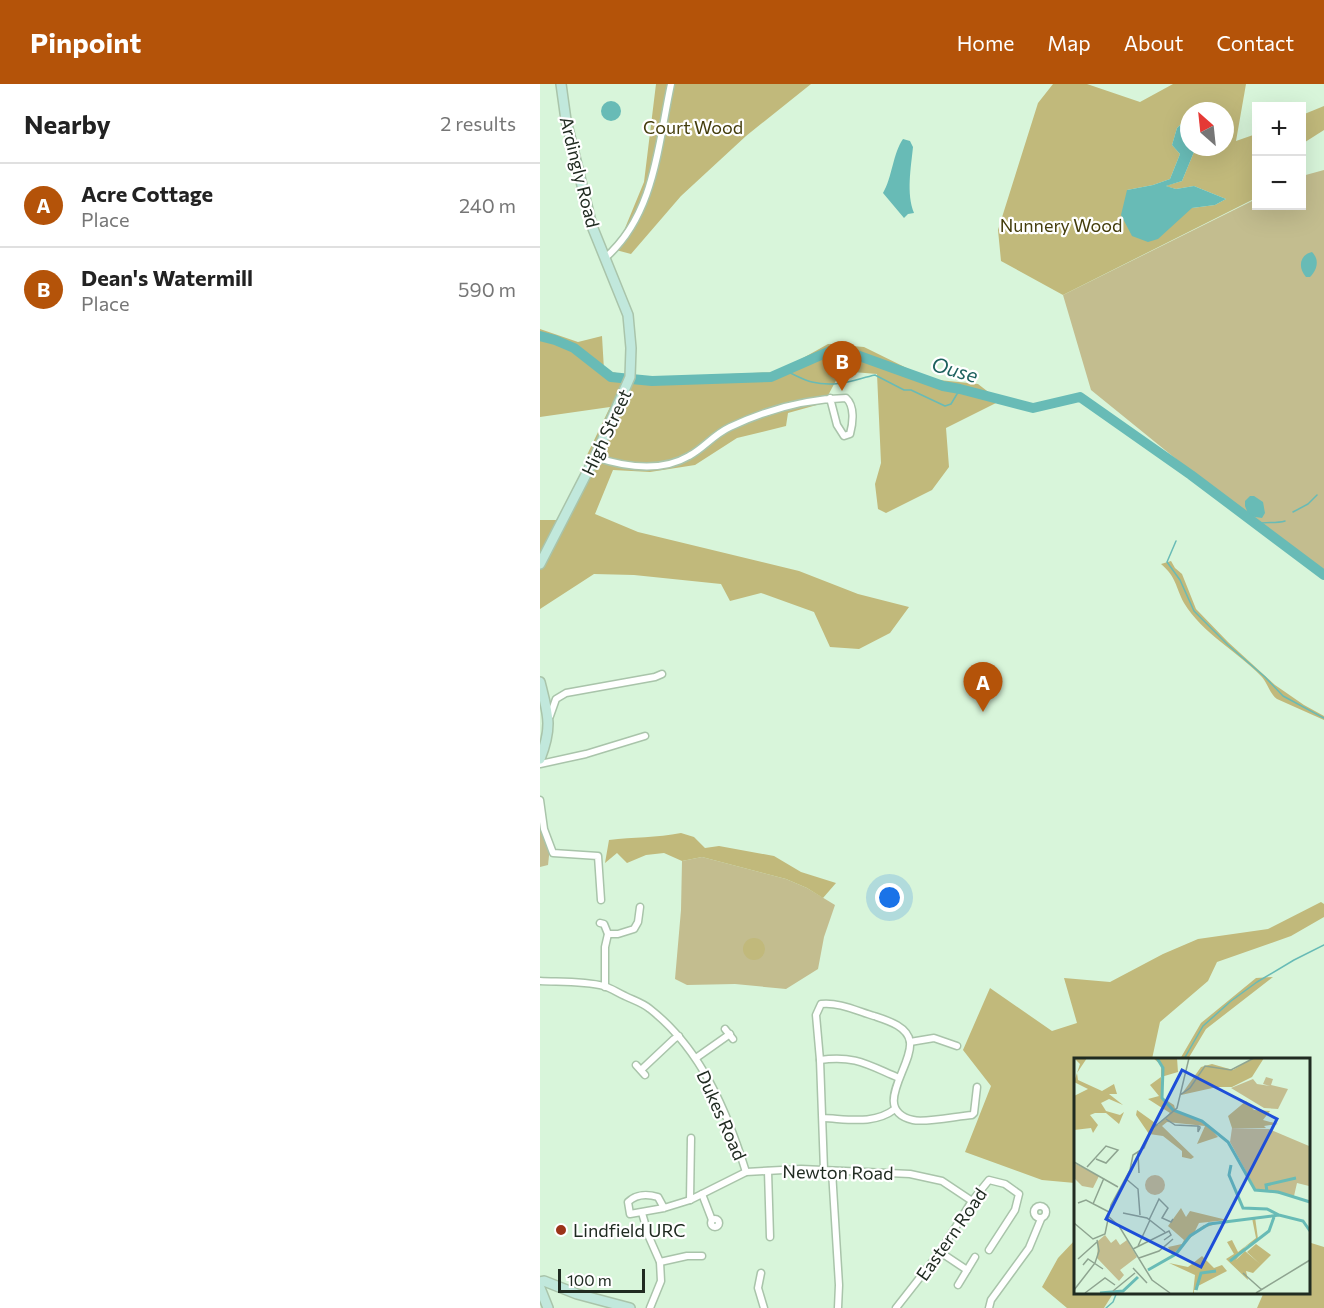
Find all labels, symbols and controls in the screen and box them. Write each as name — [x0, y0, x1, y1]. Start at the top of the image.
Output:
text: Pinpoint — [30, 25, 141, 59]
text: Home — [957, 30, 1014, 55]
text: Map — [1047, 30, 1091, 55]
text: About — [1124, 30, 1183, 55]
text: Contact — [1216, 30, 1294, 55]
north arrow — [1180, 102, 1234, 156]
map controls — [1252, 102, 1306, 210]
button: + — [1252, 102, 1306, 156]
text: Nearby — [24, 108, 111, 139]
text: 2 results — [440, 111, 516, 135]
street label: Ardingly Road — [556, 114, 604, 230]
park label: Court Wood — [643, 116, 743, 138]
button: − — [1252, 156, 1306, 210]
text: Acre Cottage — [81, 180, 213, 207]
text: A — [36, 193, 51, 217]
text: 240 m — [459, 193, 516, 217]
text: Place — [81, 207, 130, 231]
park label: Nunnery Wood — [1000, 214, 1122, 236]
text: Dean's Watermill — [81, 264, 253, 291]
text: B — [37, 277, 50, 301]
text: 590 m — [458, 277, 516, 301]
text: Place — [81, 291, 130, 315]
pin: B — [822, 342, 862, 391]
water label: Ouse — [929, 351, 981, 387]
street label: High Street — [576, 385, 636, 479]
pin: A — [964, 662, 1002, 712]
your location — [875, 883, 904, 912]
inset map — [1074, 1058, 1309, 1293]
street label: Dukes Road — [692, 1067, 752, 1163]
street label: Newton Road — [782, 1160, 894, 1184]
street label: Eastern Road — [911, 1183, 991, 1285]
place label: Lindfield URC — [573, 1219, 686, 1241]
marker: Lindfield URC — [554, 1223, 568, 1237]
scale bar — [558, 1266, 645, 1294]
text: 100 m — [567, 1270, 612, 1289]

